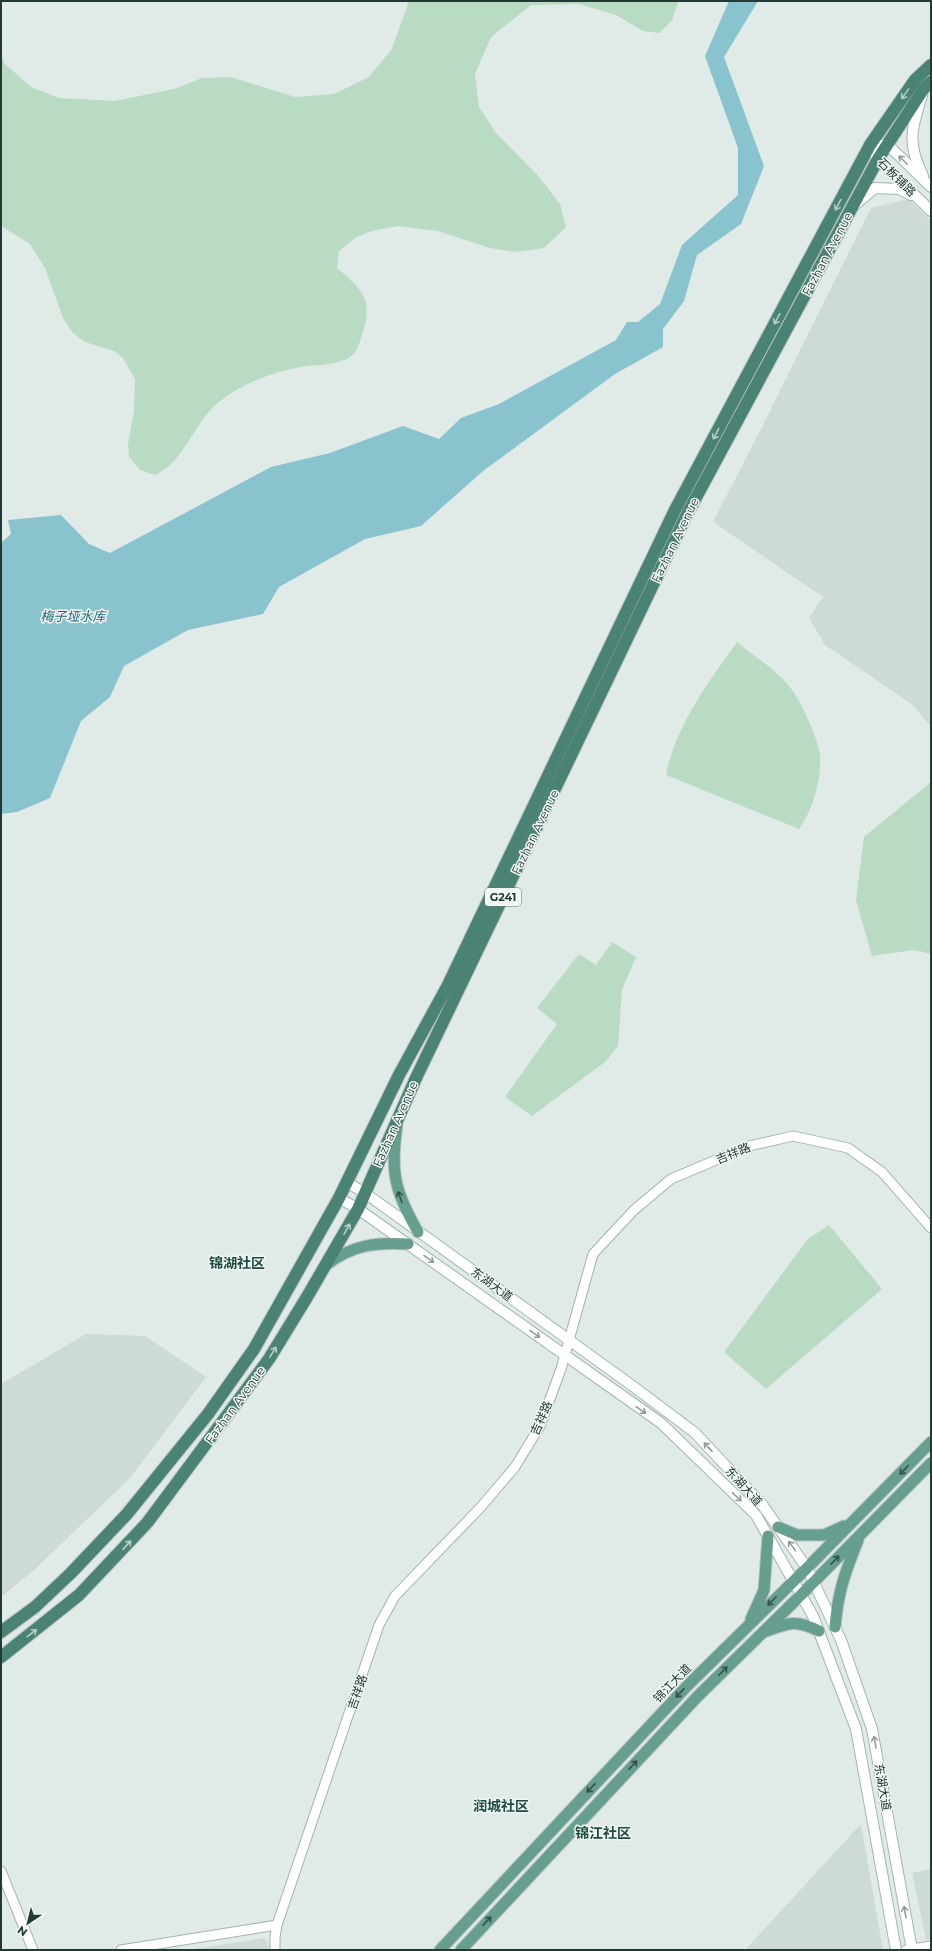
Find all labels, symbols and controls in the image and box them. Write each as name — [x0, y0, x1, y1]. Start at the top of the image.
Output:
one-way arrow — [901, 88, 909, 99]
street label: 石板铺路 — [875, 155, 919, 199]
one-way arrow — [898, 155, 908, 165]
one-way arrow — [834, 199, 841, 211]
street label: Fazhan Avenue — [799, 210, 855, 298]
one-way arrow — [773, 313, 780, 325]
one-way arrow — [712, 428, 719, 440]
street label: Fazhan Avenue — [648, 495, 702, 585]
water label: 梅子垭水库 — [40, 608, 107, 624]
street label: Fazhan Avenue — [508, 787, 562, 877]
road number: G241 — [485, 888, 521, 906]
street label: Fazhan Avenue — [369, 1079, 421, 1169]
street label: 吉祥路 — [713, 1139, 753, 1167]
one-way arrow — [396, 1192, 404, 1204]
one-way arrow — [343, 1223, 351, 1235]
district label: 锦湖社区 — [209, 1254, 265, 1272]
one-way arrow — [423, 1255, 434, 1263]
street label: 东湖大道 — [468, 1264, 516, 1304]
one-way arrow — [529, 1330, 540, 1339]
one-way arrow — [269, 1347, 277, 1358]
street label: Fazhan Avenue — [202, 1363, 268, 1447]
street label: 吉祥路 — [527, 1398, 555, 1438]
one-way arrow — [636, 1406, 647, 1414]
one-way arrow — [703, 1442, 713, 1452]
street label: 东湖大道 — [722, 1463, 766, 1509]
one-way arrow — [899, 1465, 909, 1475]
one-way arrow — [732, 1492, 742, 1502]
one-way arrow — [122, 1540, 131, 1550]
one-way arrow — [788, 1541, 796, 1552]
one-way arrow — [830, 1555, 840, 1565]
one-way arrow — [767, 1596, 777, 1606]
one-way arrow — [27, 1629, 38, 1638]
street label: 锦江大道 — [650, 1661, 694, 1705]
one-way arrow — [718, 1666, 728, 1676]
street label: 吉祥路 — [344, 1673, 370, 1711]
one-way arrow — [676, 1688, 685, 1698]
one-way arrow — [870, 1736, 878, 1749]
one-way arrow — [628, 1760, 638, 1770]
street label: 东湖大道 — [871, 1762, 895, 1812]
one-way arrow — [587, 1782, 596, 1792]
district label: 润城社区 — [473, 1797, 529, 1815]
district label: 锦江社区 — [575, 1824, 631, 1842]
north arrow — [8, 1903, 48, 1943]
one-way arrow — [901, 1906, 909, 1919]
one-way arrow — [483, 1916, 492, 1927]
text: N — [15, 1923, 30, 1939]

